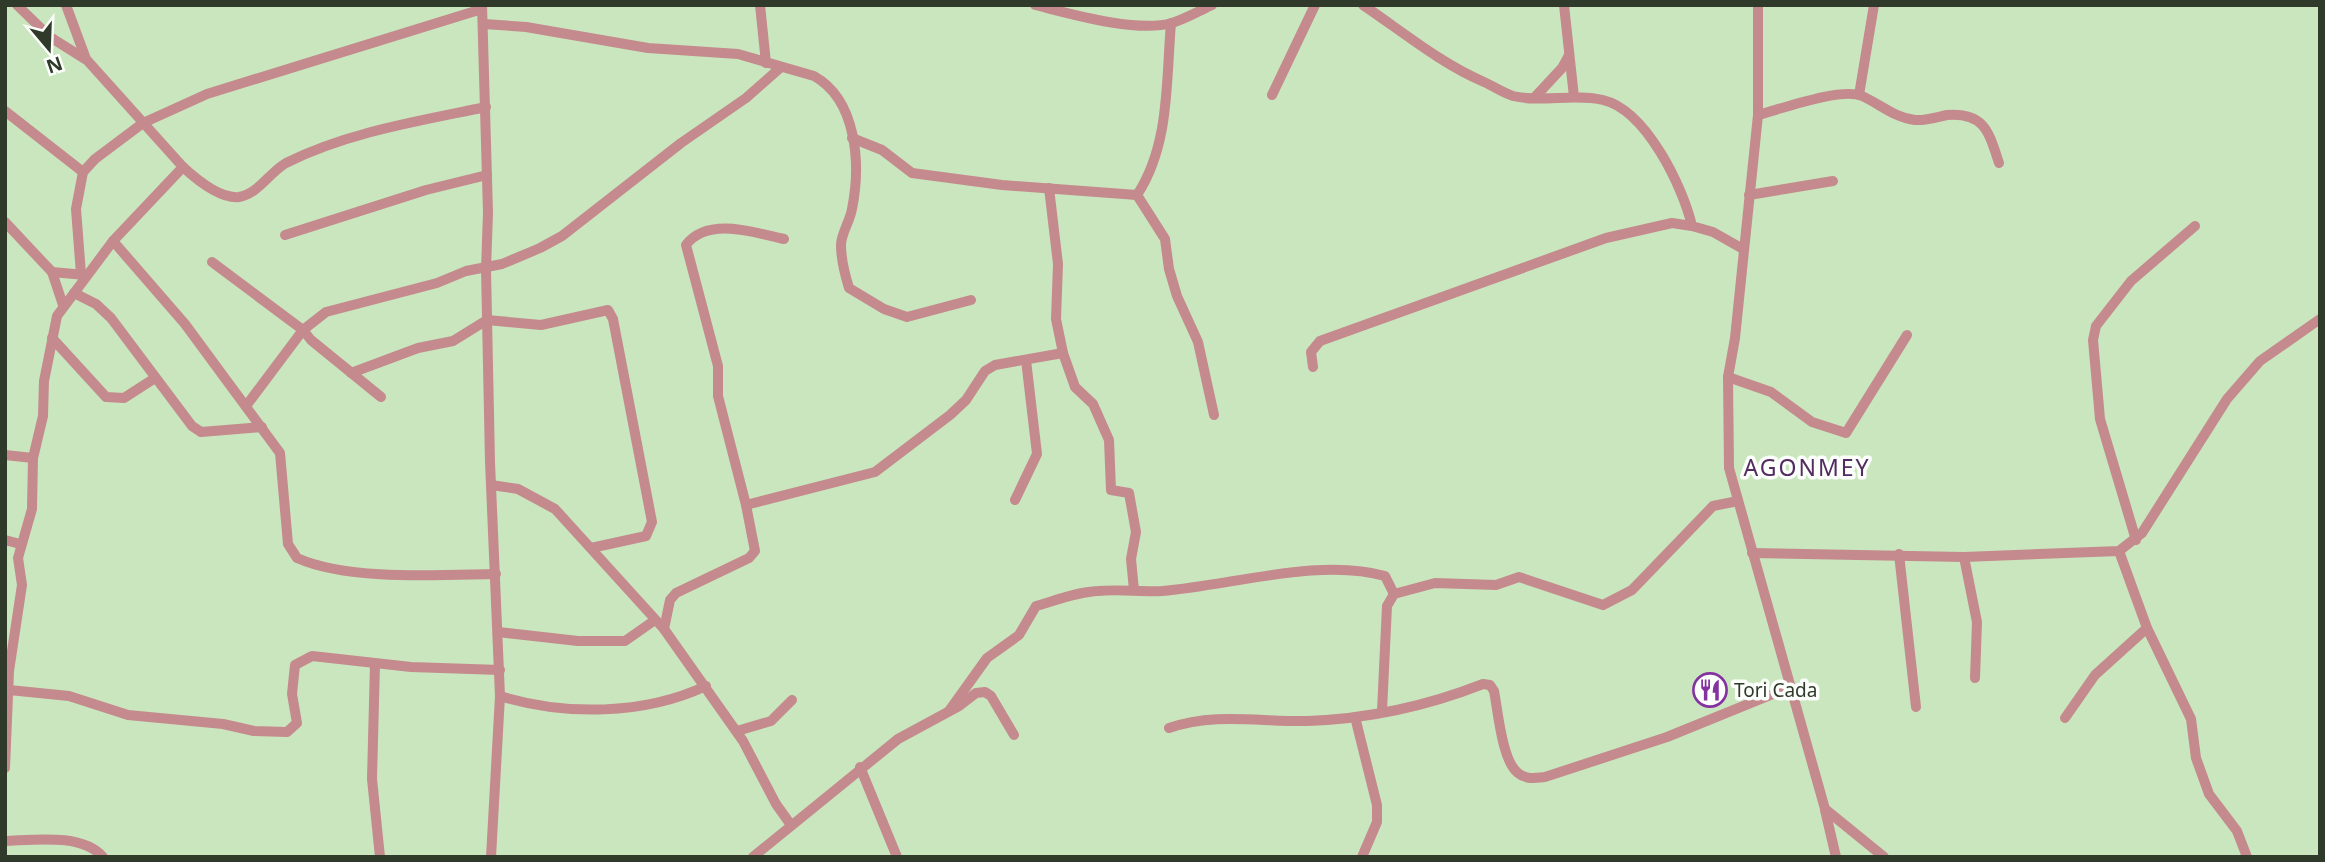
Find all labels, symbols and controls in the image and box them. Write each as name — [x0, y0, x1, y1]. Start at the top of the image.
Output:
north arrow — [14, 14, 84, 84]
text: N — [43, 50, 66, 80]
district label: AGONMEY — [1743, 451, 1871, 483]
restaurant icon: Tori Cada — [1691, 671, 1729, 709]
place label: Tori Cada — [1734, 677, 1817, 703]

